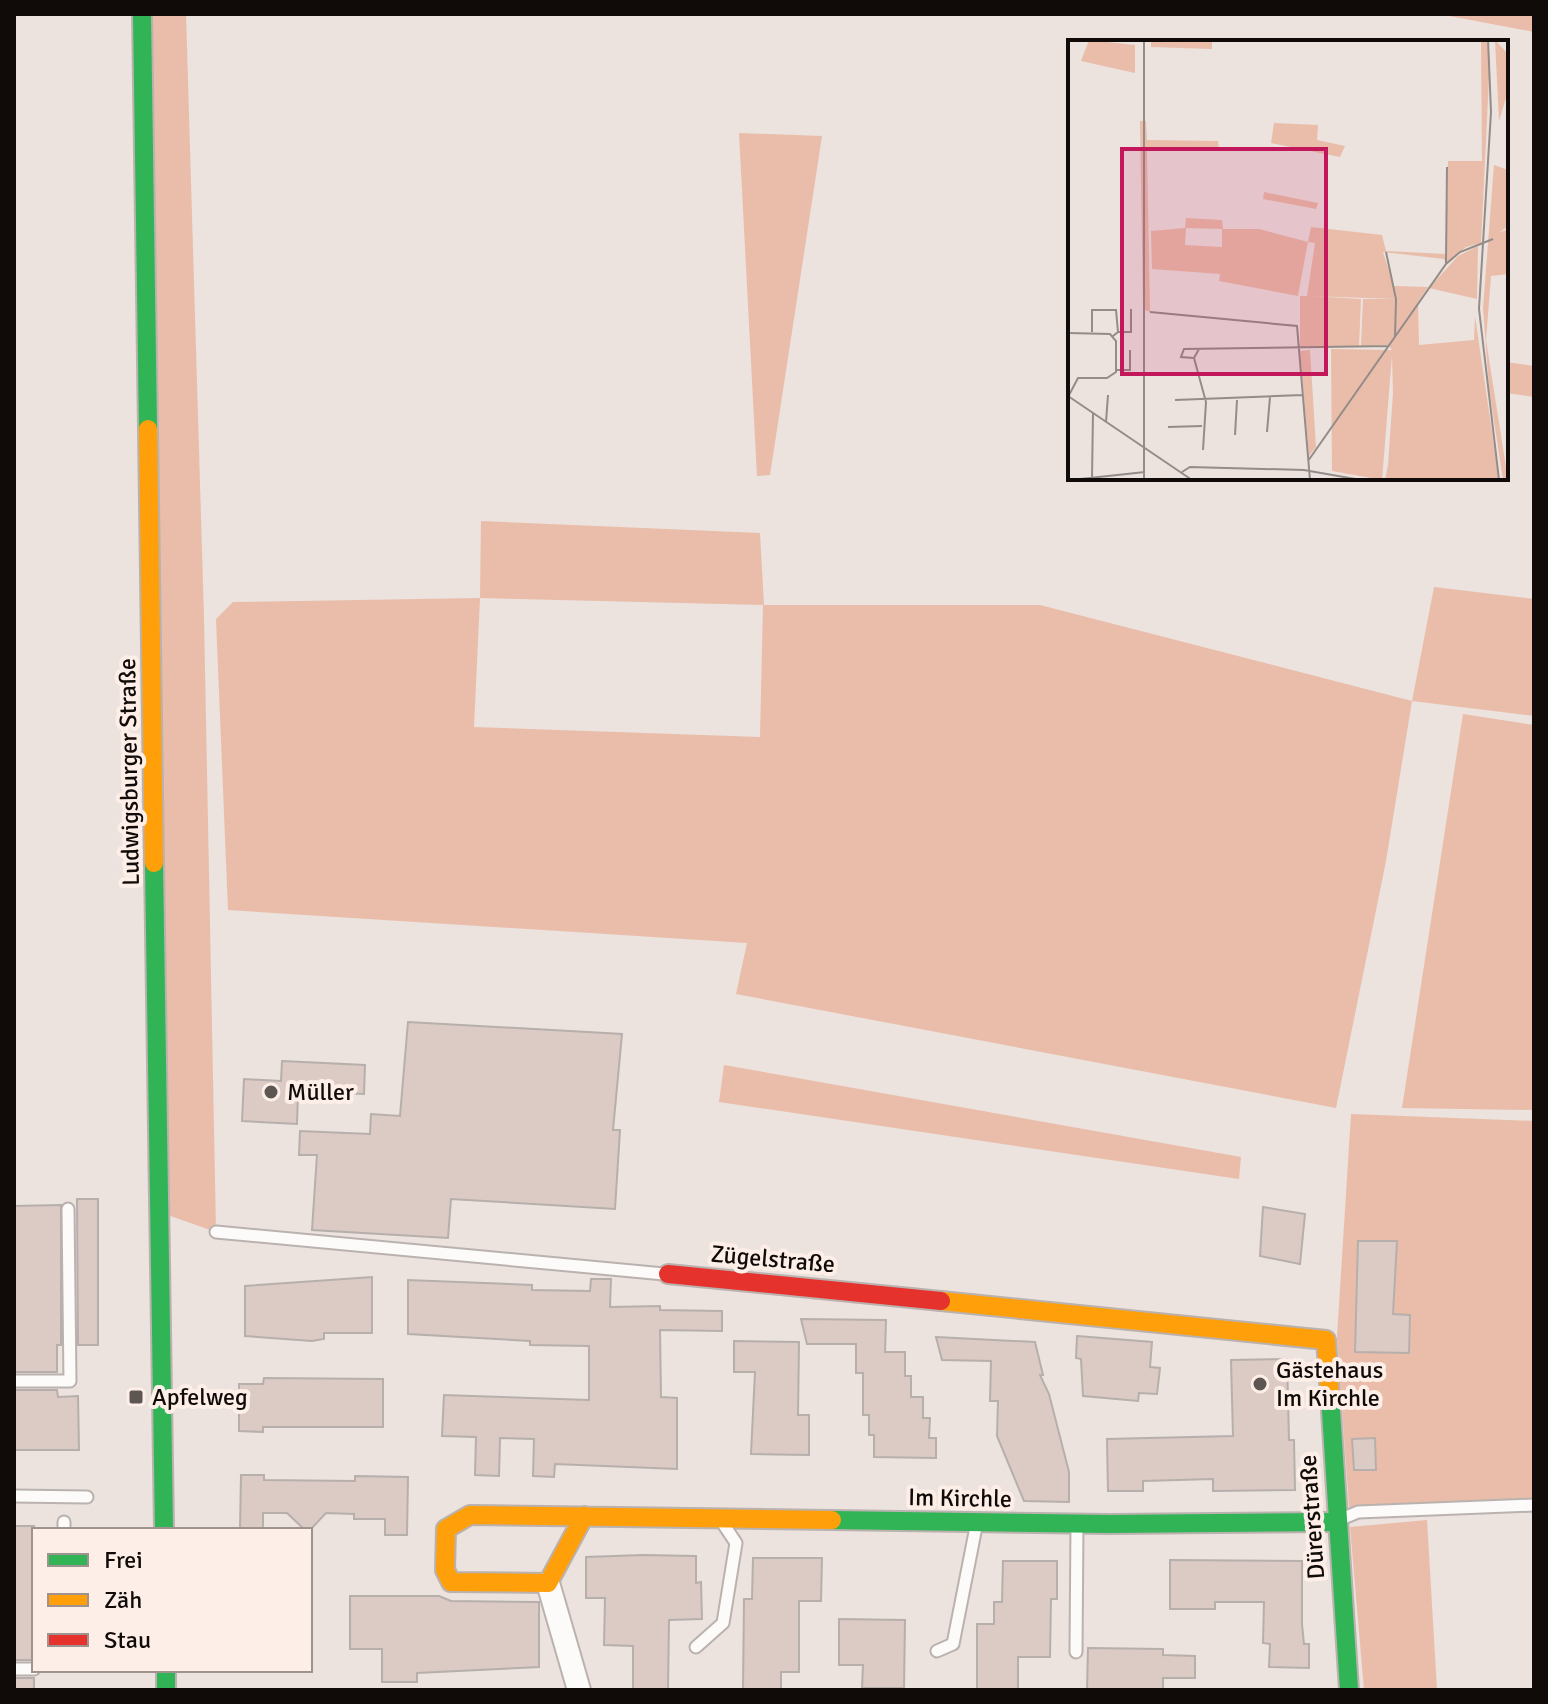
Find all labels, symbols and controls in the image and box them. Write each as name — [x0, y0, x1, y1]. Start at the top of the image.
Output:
inset map — [1068, 40, 1508, 480]
street label: Ludwigsburger Straße — [112, 658, 146, 886]
place label: Müller — [287, 1077, 354, 1107]
marker: Müller — [262, 1083, 280, 1101]
street label: Zügelstraße — [710, 1239, 836, 1279]
place label: Gästehaus Im Kirchle — [1276, 1355, 1383, 1413]
marker: Gästehaus Im Kirchle — [1251, 1375, 1269, 1393]
place label: Apfelweg — [152, 1382, 248, 1412]
marker: Apfelweg — [127, 1388, 145, 1406]
street label: Dürerstraße — [1293, 1454, 1331, 1580]
street label: Im Kirchle — [908, 1482, 1012, 1514]
legend — [32, 1528, 312, 1672]
text: Frei — [104, 1545, 143, 1575]
text: Zäh — [104, 1585, 142, 1615]
text: Stau — [104, 1625, 151, 1655]

